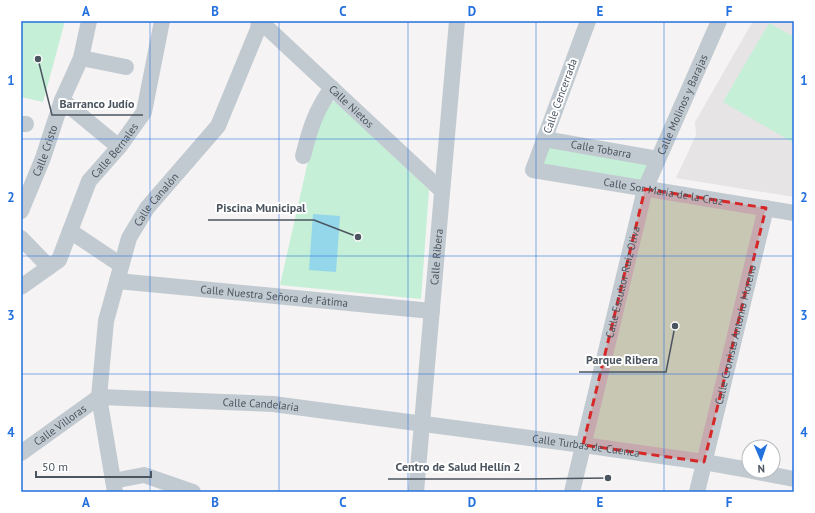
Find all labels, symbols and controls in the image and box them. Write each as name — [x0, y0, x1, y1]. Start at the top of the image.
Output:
text: A — [82, 3, 90, 20]
text: B — [211, 3, 219, 20]
text: C — [339, 3, 347, 20]
text: D — [468, 3, 476, 20]
text: E — [597, 3, 604, 20]
text: F — [726, 3, 733, 20]
street label: Calle Molinos y Barajas — [654, 52, 711, 157]
street label: Calle Cencerrada — [540, 57, 580, 135]
text: 1 — [7, 72, 15, 89]
text: 1 — [800, 72, 808, 89]
street label: Calle Nietos — [326, 82, 377, 131]
callout: Barranco Judío — [52, 91, 143, 115]
text: Barranco Judío — [59, 96, 135, 111]
street label: Calle Bernales — [88, 120, 141, 181]
street label: Calle Cristo — [29, 123, 60, 178]
street label: Calle Tobarra — [570, 137, 632, 161]
street label: Calle Canalón — [131, 170, 181, 229]
street label: Calle Sor María de la Cruz — [603, 175, 724, 208]
text: 2 — [7, 189, 15, 206]
text: 2 — [800, 189, 808, 206]
callout: Piscina Municipal — [208, 196, 314, 220]
text: Piscina Municipal — [216, 200, 306, 215]
street label: Calle Escultor Ruiz Oliva — [602, 225, 643, 339]
street label: Calle Ribera — [427, 228, 446, 286]
street label: Calle Cronista Antonio Moreno — [712, 263, 759, 406]
street label: Calle Nuestra Señora de Fátima — [200, 282, 349, 310]
text: 3 — [7, 307, 15, 324]
text: 3 — [800, 307, 808, 324]
callout: Parque Ribera — [579, 348, 666, 372]
text: Parque Ribera — [586, 352, 658, 367]
street label: Calle Candelaria — [222, 395, 300, 414]
street label: Calle Villoras — [31, 401, 89, 449]
text: 4 — [7, 424, 15, 441]
text: 4 — [800, 424, 808, 441]
street label: Calle Turbas de Cuenca — [531, 431, 641, 460]
north arrow — [741, 439, 781, 479]
scale bar — [36, 453, 151, 479]
callout: Centro de Salud Hellín 2 — [388, 455, 529, 479]
text: 50 m — [42, 459, 68, 474]
text: Centro de Salud Hellín 2 — [396, 459, 520, 474]
text: N — [757, 462, 765, 476]
text: A — [82, 494, 90, 511]
text: B — [211, 494, 219, 511]
text: C — [339, 494, 347, 511]
text: D — [468, 494, 476, 511]
text: E — [597, 494, 604, 511]
text: F — [726, 494, 733, 511]

